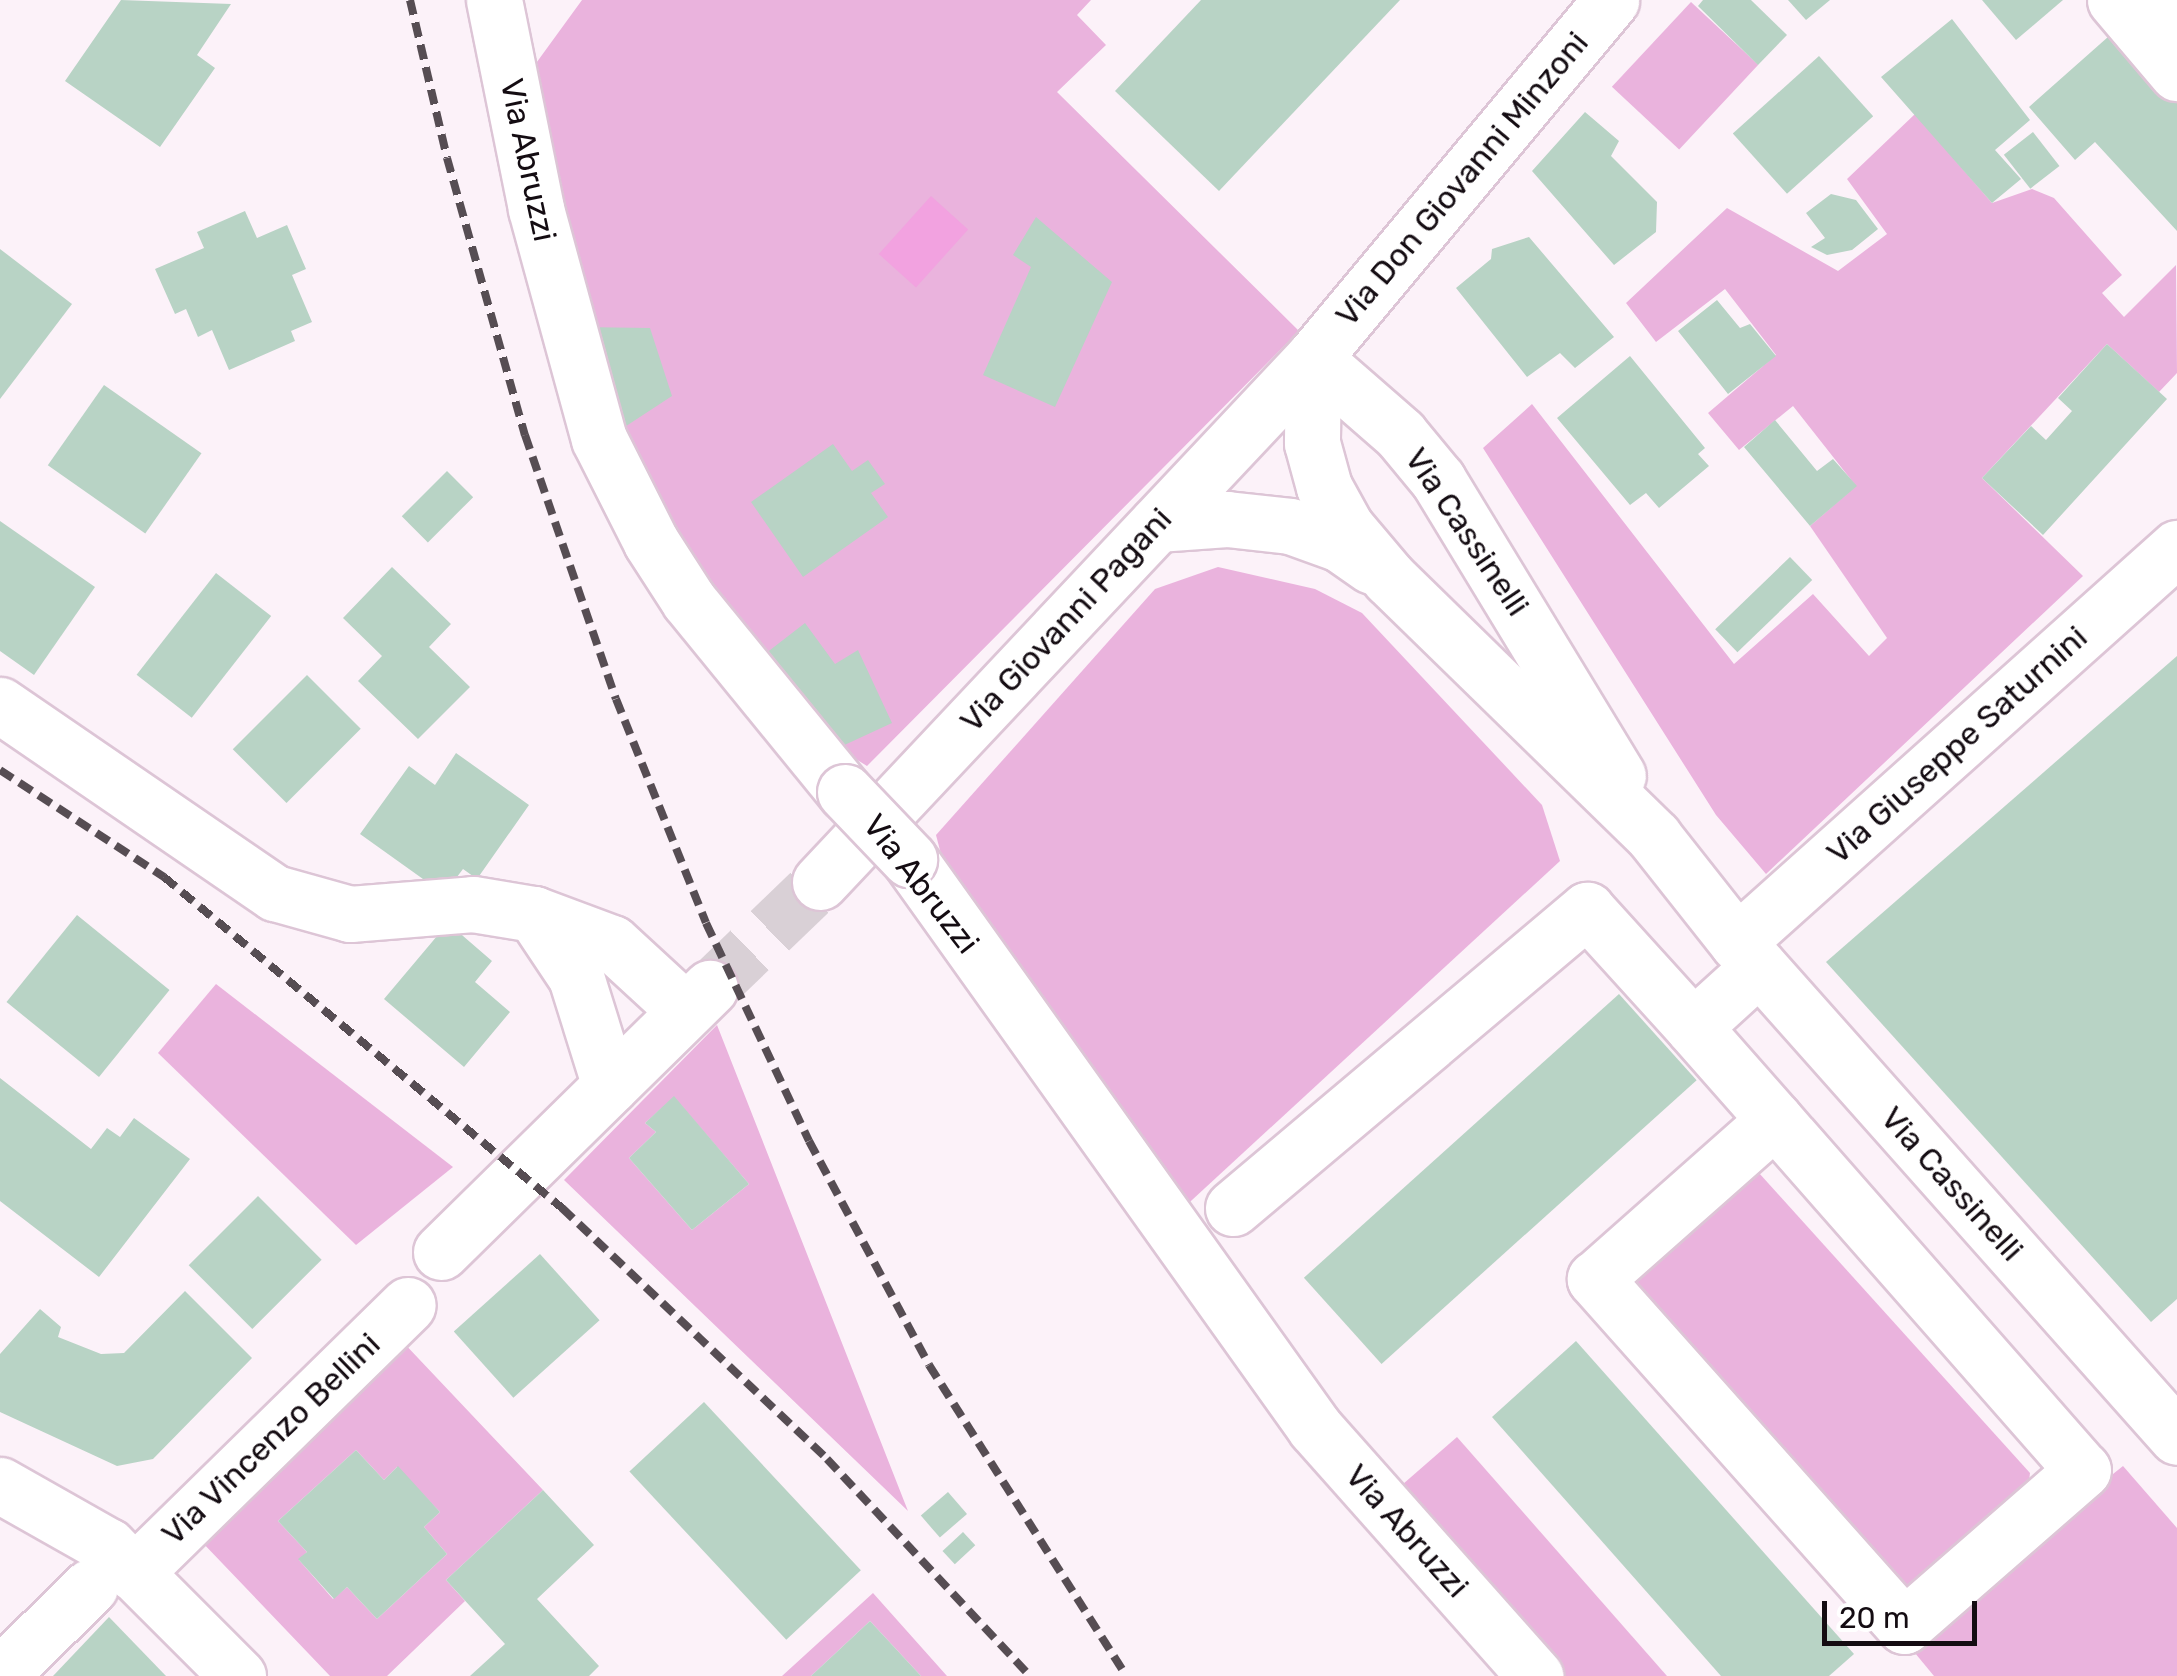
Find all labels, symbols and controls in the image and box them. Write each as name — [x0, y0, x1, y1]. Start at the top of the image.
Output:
street label: Via Don Giovanni Minzoni — [1328, 24, 1596, 334]
street label: Via Abruzzi — [492, 75, 564, 245]
street label: Via Cassinelli — [1397, 441, 1537, 623]
street label: Via Giovanni Pagani — [952, 500, 1180, 740]
street label: Via Giuseppe Saturnini — [1819, 618, 2095, 872]
street label: Via Abruzzi — [855, 807, 987, 961]
street label: Via Cassinelli — [1873, 1099, 2031, 1269]
street label: Via Vincenzo Bellini — [154, 1325, 388, 1553]
street label: Via Abruzzi — [1337, 1456, 1477, 1606]
scale bar — [1827, 1581, 1982, 1643]
text: 20 m — [1839, 1600, 1910, 1636]

